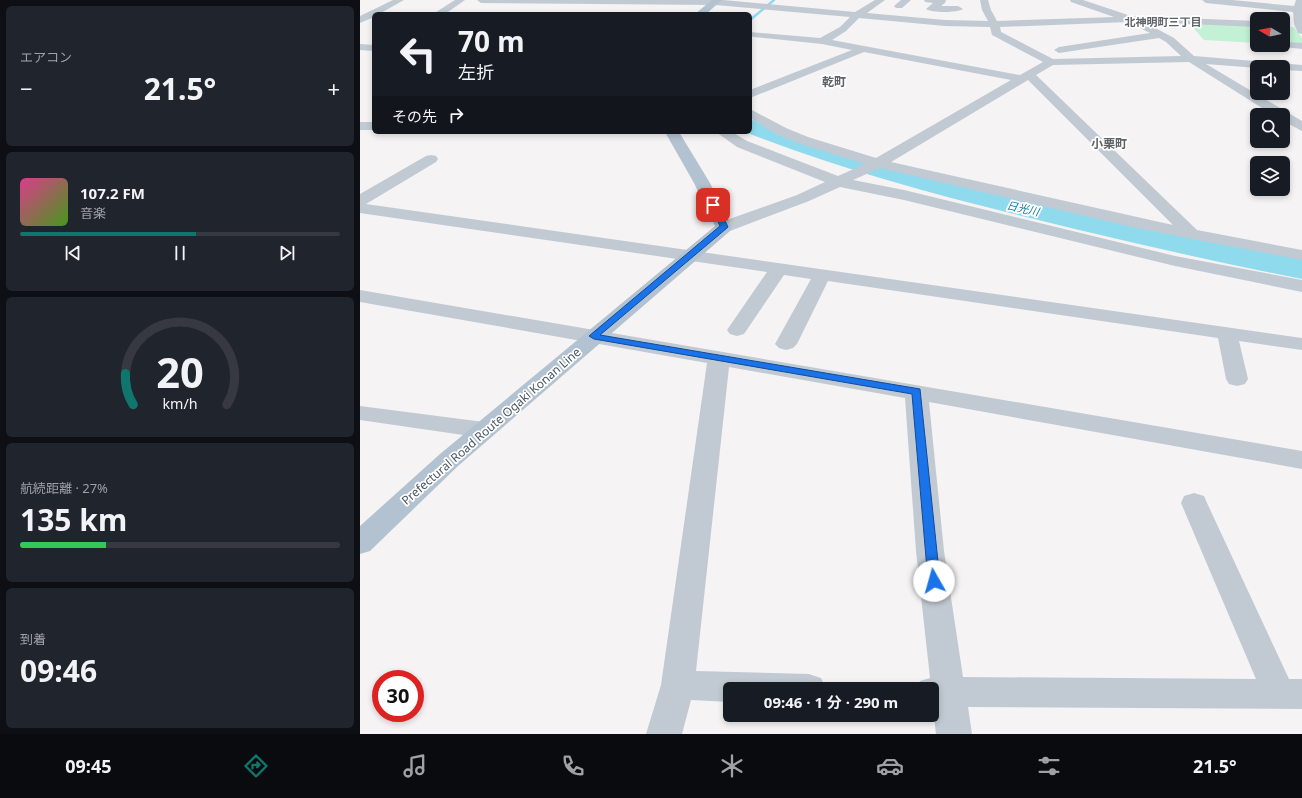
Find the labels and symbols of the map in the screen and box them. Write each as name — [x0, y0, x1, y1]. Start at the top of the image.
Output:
north arrow — [1250, 12, 1290, 52]
district label: 北神明町三丁目 — [1125, 14, 1202, 29]
district label: 乾町 — [822, 73, 846, 90]
district label: 小栗町 — [1091, 135, 1127, 152]
pin — [696, 188, 730, 222]
water label: 日光川 — [1005, 197, 1042, 219]
street label: Prefectural Road Route Ogaki Konan Line — [398, 343, 584, 509]
position arrow — [913, 560, 955, 602]
speed limit sign: 30 — [372, 670, 424, 722]

